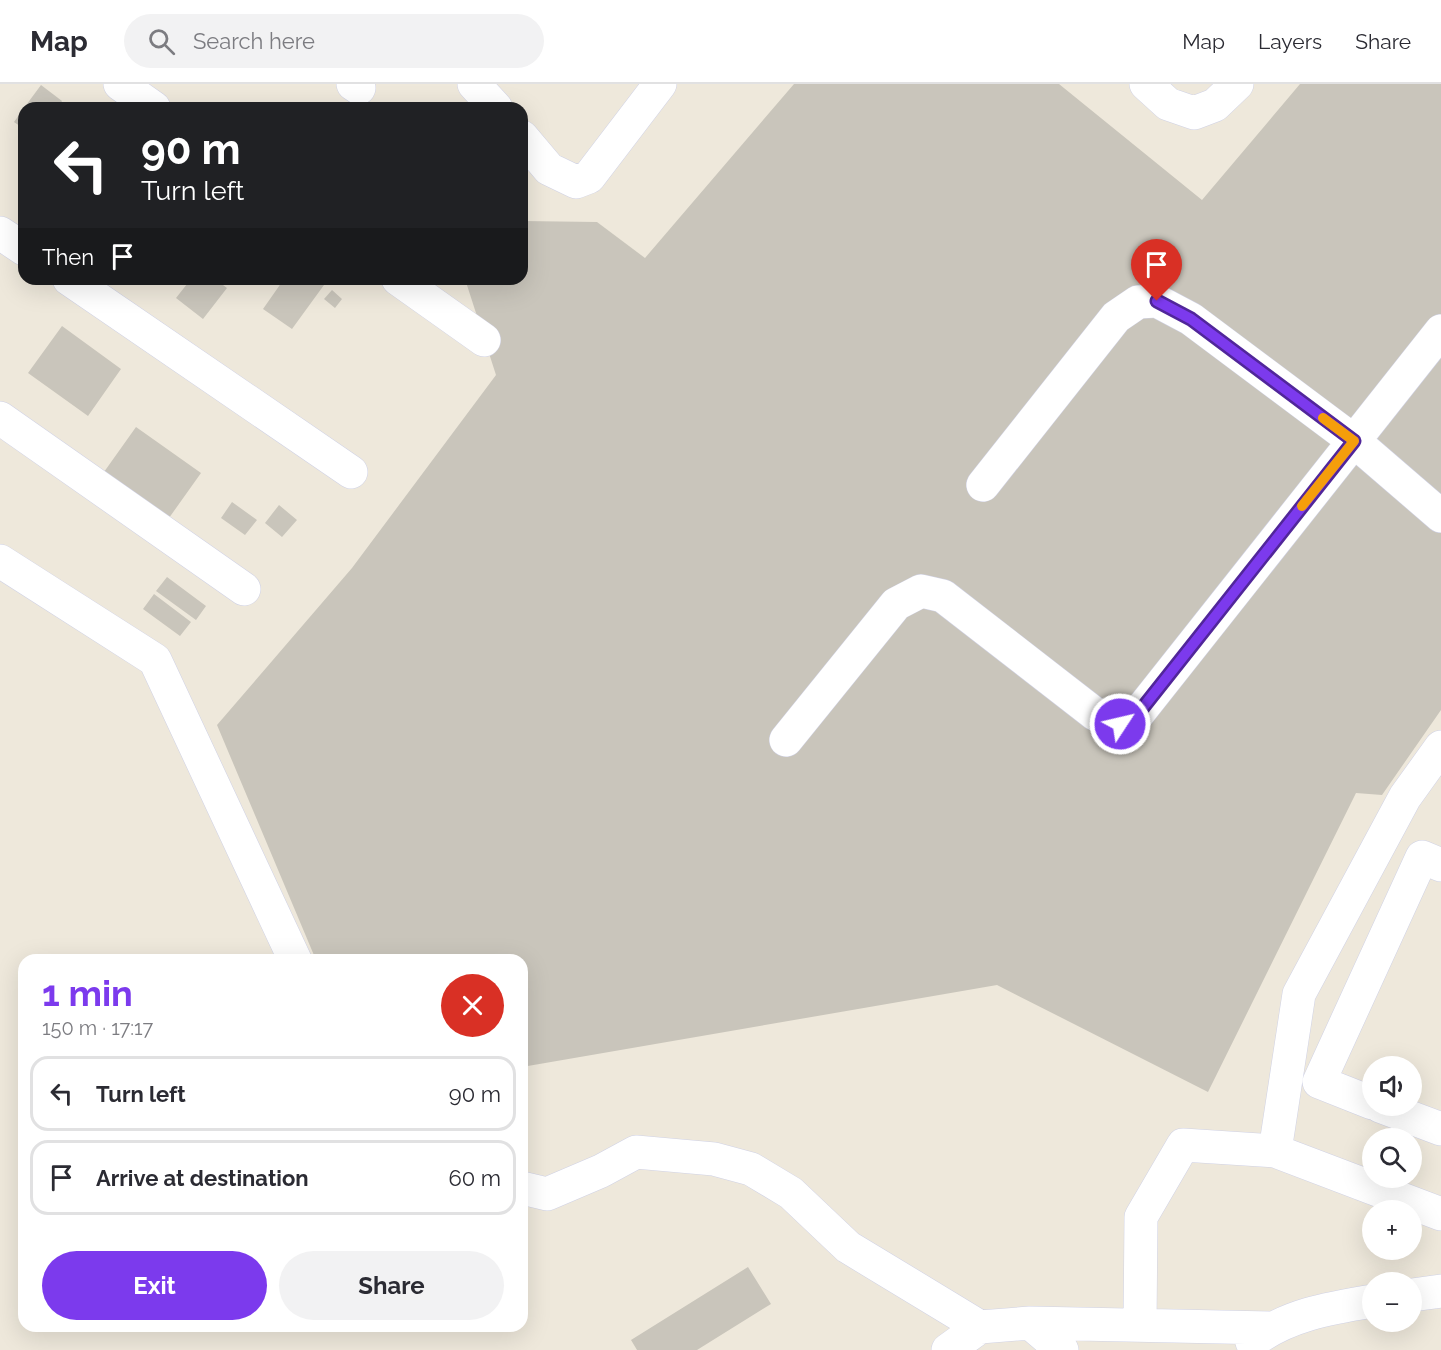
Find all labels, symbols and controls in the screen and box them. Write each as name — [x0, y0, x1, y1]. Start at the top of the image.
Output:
search box — [124, 14, 544, 68]
text: Map — [30, 25, 88, 58]
icon: search — [145, 25, 178, 58]
text: Search here — [193, 28, 315, 54]
text: Map — [1182, 29, 1225, 54]
text: Layers — [1258, 29, 1322, 54]
text: Share — [1355, 29, 1411, 54]
text: 90 m — [141, 125, 241, 174]
icon: left — [42, 126, 120, 204]
text: Turn left — [141, 175, 244, 206]
pin — [1131, 239, 1182, 301]
icon: arrive — [106, 240, 139, 273]
text: Then — [42, 244, 94, 270]
icon: arrive — [1140, 248, 1173, 281]
position arrow — [1088, 692, 1152, 756]
text: 1 min — [42, 972, 133, 1014]
button: close — [441, 974, 504, 1037]
text: 150 m · 17:17 — [42, 1016, 153, 1040]
map controls — [1362, 1056, 1422, 1332]
button: sound — [1362, 1056, 1422, 1116]
icon: left — [45, 1077, 78, 1110]
text: Turn left — [96, 1081, 186, 1107]
text: 90 m — [449, 1081, 501, 1107]
button: search — [1362, 1128, 1422, 1188]
icon: arrive — [45, 1161, 78, 1194]
text: Arrive at destination — [96, 1165, 309, 1191]
text: 60 m — [448, 1165, 501, 1191]
button: + — [1362, 1200, 1422, 1260]
button: Exit — [42, 1251, 267, 1320]
button: Share — [279, 1251, 504, 1320]
button: − — [1362, 1272, 1422, 1332]

